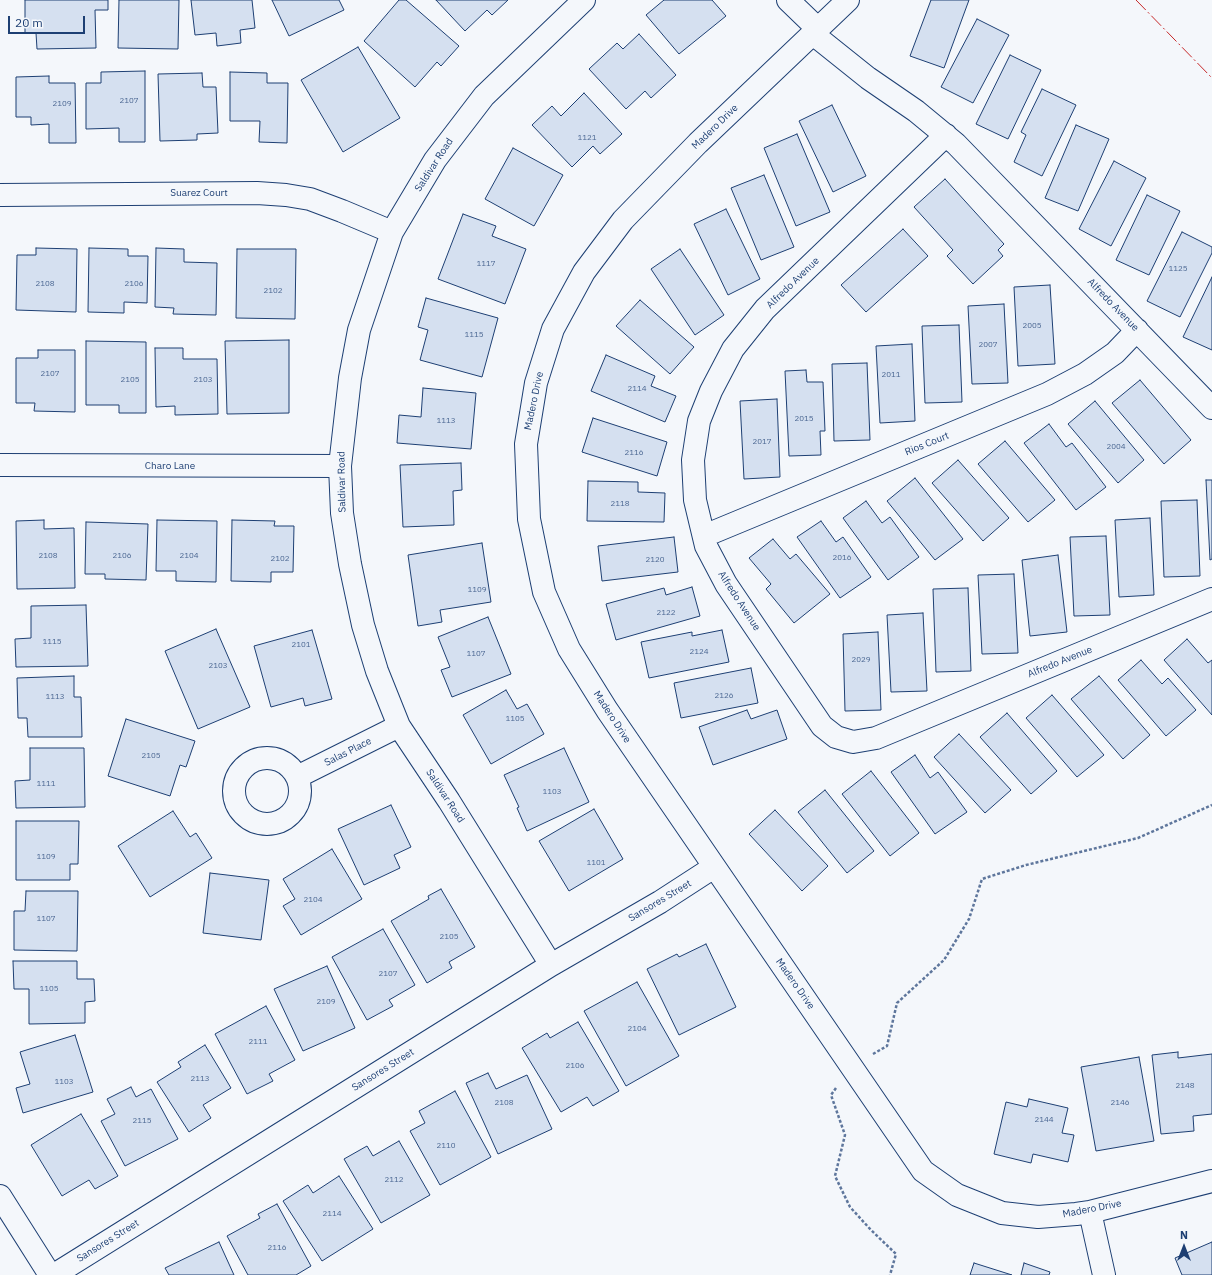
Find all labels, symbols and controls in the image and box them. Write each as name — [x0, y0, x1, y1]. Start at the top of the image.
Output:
scale bar — [10, 8, 87, 34]
text: 20 m — [15, 15, 43, 30]
house number: 2107 — [119, 96, 139, 106]
house number: 2109 — [52, 99, 72, 109]
street label: Madero Drive — [689, 102, 741, 152]
house number: 1121 — [577, 133, 597, 143]
street label: Saldivar Road — [412, 136, 456, 194]
street label: Suarez Court — [170, 187, 228, 199]
street label: Alfredo Avenue — [764, 255, 822, 311]
house number: 1117 — [476, 259, 496, 269]
house number: 1125 — [1168, 264, 1188, 274]
street label: Alfredo Avenue — [1085, 276, 1141, 334]
house number: 2108 — [35, 279, 55, 289]
house number: 2106 — [124, 279, 144, 289]
house number: 2102 — [263, 286, 283, 296]
house number: 2005 — [1022, 321, 1042, 331]
house number: 1115 — [464, 330, 484, 340]
house number: 2007 — [978, 340, 998, 350]
house number: 2107 — [40, 369, 60, 379]
house number: 2011 — [881, 370, 901, 380]
street label: Madero Drive — [522, 371, 546, 431]
house number: 2105 — [120, 375, 140, 385]
house number: 2103 — [193, 375, 213, 385]
house number: 2114 — [627, 384, 647, 394]
house number: 2015 — [794, 414, 814, 424]
house number: 1113 — [436, 416, 456, 426]
street label: Rios Court — [903, 430, 951, 458]
house number: 2017 — [752, 437, 772, 447]
house number: 2004 — [1106, 442, 1126, 452]
house number: 2116 — [624, 448, 644, 458]
street label: Saldivar Road — [335, 451, 349, 513]
street label: Charo Lane — [145, 460, 195, 472]
house number: 2118 — [610, 499, 630, 509]
house number: 2108 — [38, 551, 58, 561]
house number: 2106 — [112, 551, 132, 561]
house number: 2104 — [179, 551, 199, 561]
house number: 2016 — [832, 553, 852, 563]
house number: 2102 — [270, 554, 290, 564]
house number: 2120 — [645, 555, 665, 565]
street label: Alfredo Avenue — [715, 569, 763, 633]
house number: 1109 — [467, 585, 487, 595]
house number: 2122 — [656, 608, 676, 618]
house number: 1115 — [42, 637, 62, 647]
house number: 2101 — [291, 640, 311, 650]
street label: Alfredo Avenue — [1026, 644, 1094, 680]
house number: 2124 — [689, 647, 709, 657]
house number: 1107 — [466, 649, 486, 659]
house number: 2029 — [851, 655, 871, 665]
house number: 2103 — [208, 661, 228, 671]
street label: Madero Drive — [591, 689, 633, 745]
house number: 2126 — [714, 691, 734, 701]
house number: 1113 — [45, 692, 65, 702]
house number: 1105 — [505, 714, 525, 724]
street label: Salas Place — [323, 735, 373, 769]
house number: 2105 — [141, 751, 161, 761]
street label: Saldivar Road — [423, 767, 467, 825]
house number: 1111 — [36, 779, 56, 789]
house number: 1103 — [542, 787, 562, 797]
house number: 1109 — [36, 852, 56, 862]
house number: 1101 — [586, 858, 606, 868]
street label: Sansores Street — [626, 878, 694, 924]
house number: 2104 — [303, 895, 323, 905]
house number: 1107 — [36, 914, 56, 924]
house number: 2105 — [439, 932, 459, 942]
street label: Madero Drive — [773, 956, 817, 1012]
house number: 2107 — [378, 969, 398, 979]
house number: 1105 — [39, 984, 59, 994]
house number: 2109 — [316, 997, 336, 1007]
house number: 2104 — [627, 1024, 647, 1034]
house number: 2111 — [248, 1037, 268, 1047]
street label: Sansores Street — [350, 1046, 416, 1094]
house number: 2106 — [565, 1061, 585, 1071]
house number: 2113 — [190, 1074, 210, 1084]
house number: 1103 — [54, 1077, 74, 1087]
house number: 2148 — [1175, 1081, 1195, 1091]
house number: 2108 — [494, 1098, 514, 1108]
house number: 2146 — [1110, 1098, 1130, 1108]
house number: 2144 — [1034, 1115, 1054, 1125]
house number: 2115 — [132, 1116, 152, 1126]
house number: 2110 — [436, 1141, 456, 1151]
house number: 2112 — [384, 1175, 404, 1185]
street label: Madero Drive — [1062, 1197, 1122, 1221]
house number: 2114 — [322, 1209, 342, 1219]
street label: Sansores Street — [75, 1217, 141, 1265]
north arrow — [1164, 1227, 1204, 1267]
text: N — [1180, 1228, 1188, 1242]
house number: 2116 — [267, 1243, 287, 1253]

